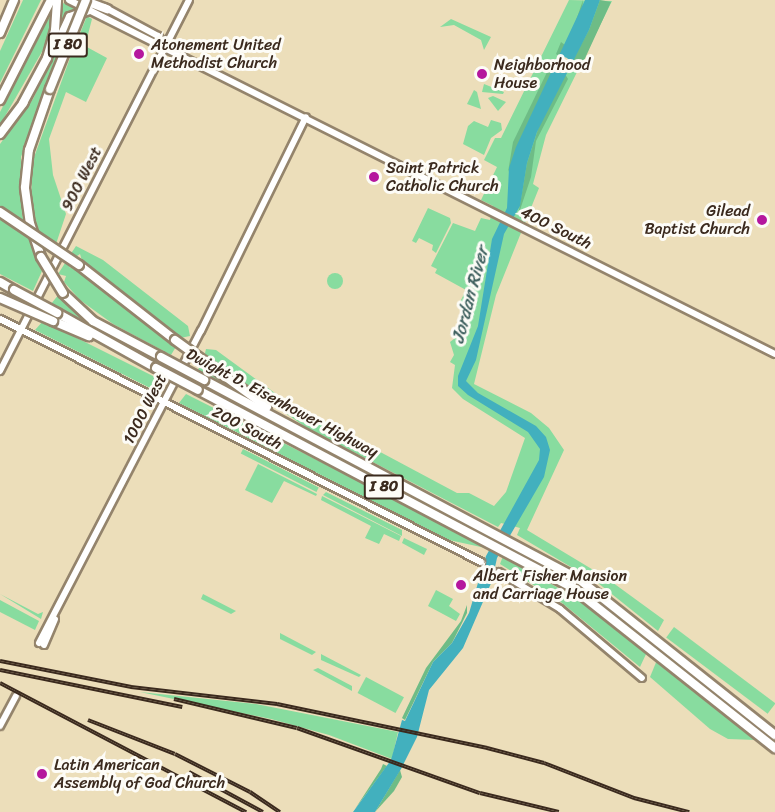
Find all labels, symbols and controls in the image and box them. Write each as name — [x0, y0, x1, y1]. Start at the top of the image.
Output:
road number: I 80 — [47, 33, 89, 57]
place label: Atonement United Methodist Church — [151, 35, 281, 73]
marker: Atonement United Methodist Church — [132, 47, 146, 61]
place label: Neighborhood House — [494, 55, 590, 93]
marker: Neighborhood House — [475, 67, 489, 81]
street label: 900 West — [58, 144, 106, 214]
place label: Saint Patrick Catholic Church — [386, 158, 499, 196]
marker: Saint Patrick Catholic Church — [367, 170, 381, 184]
place label: Gilead Baptist Church — [644, 201, 750, 239]
street label: 400 South — [517, 203, 595, 253]
marker: Gilead Baptist Church — [755, 213, 769, 227]
water label: Jordan River — [447, 244, 493, 346]
street label: Dwight D. Eisenhower Highway — [183, 344, 381, 462]
street label: 1000 West — [119, 371, 171, 447]
street label: 200 South — [209, 402, 285, 454]
road number: I 80 — [363, 475, 405, 499]
place label: Albert Fisher Mansion and Carriage House — [473, 566, 628, 604]
marker: Albert Fisher Mansion and Carriage House — [454, 578, 468, 592]
place label: Latin American Assembly of God Church — [54, 755, 225, 793]
marker: Latin American Assembly of God Church — [35, 767, 49, 781]

